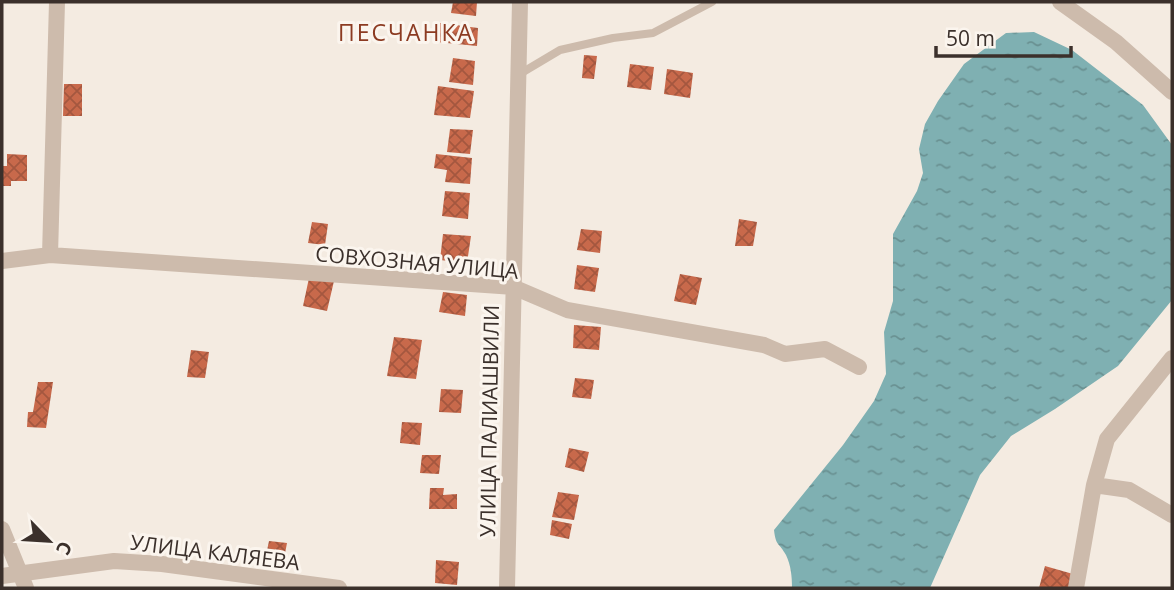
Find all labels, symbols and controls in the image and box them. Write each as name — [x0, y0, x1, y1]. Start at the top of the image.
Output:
scale bar — [936, 14, 1071, 58]
district label: ПЕСЧАНКА — [338, 16, 474, 48]
text: 50 m — [946, 24, 995, 52]
street label: СОВХОЗНАЯ УЛИЦА — [314, 239, 520, 285]
street label: УЛИЦА ПАЛИАШВИЛИ — [473, 305, 505, 537]
north arrow — [14, 506, 84, 576]
street label: УЛИЦА КАЛЯЕВА — [129, 528, 302, 576]
text: С — [50, 537, 79, 559]

